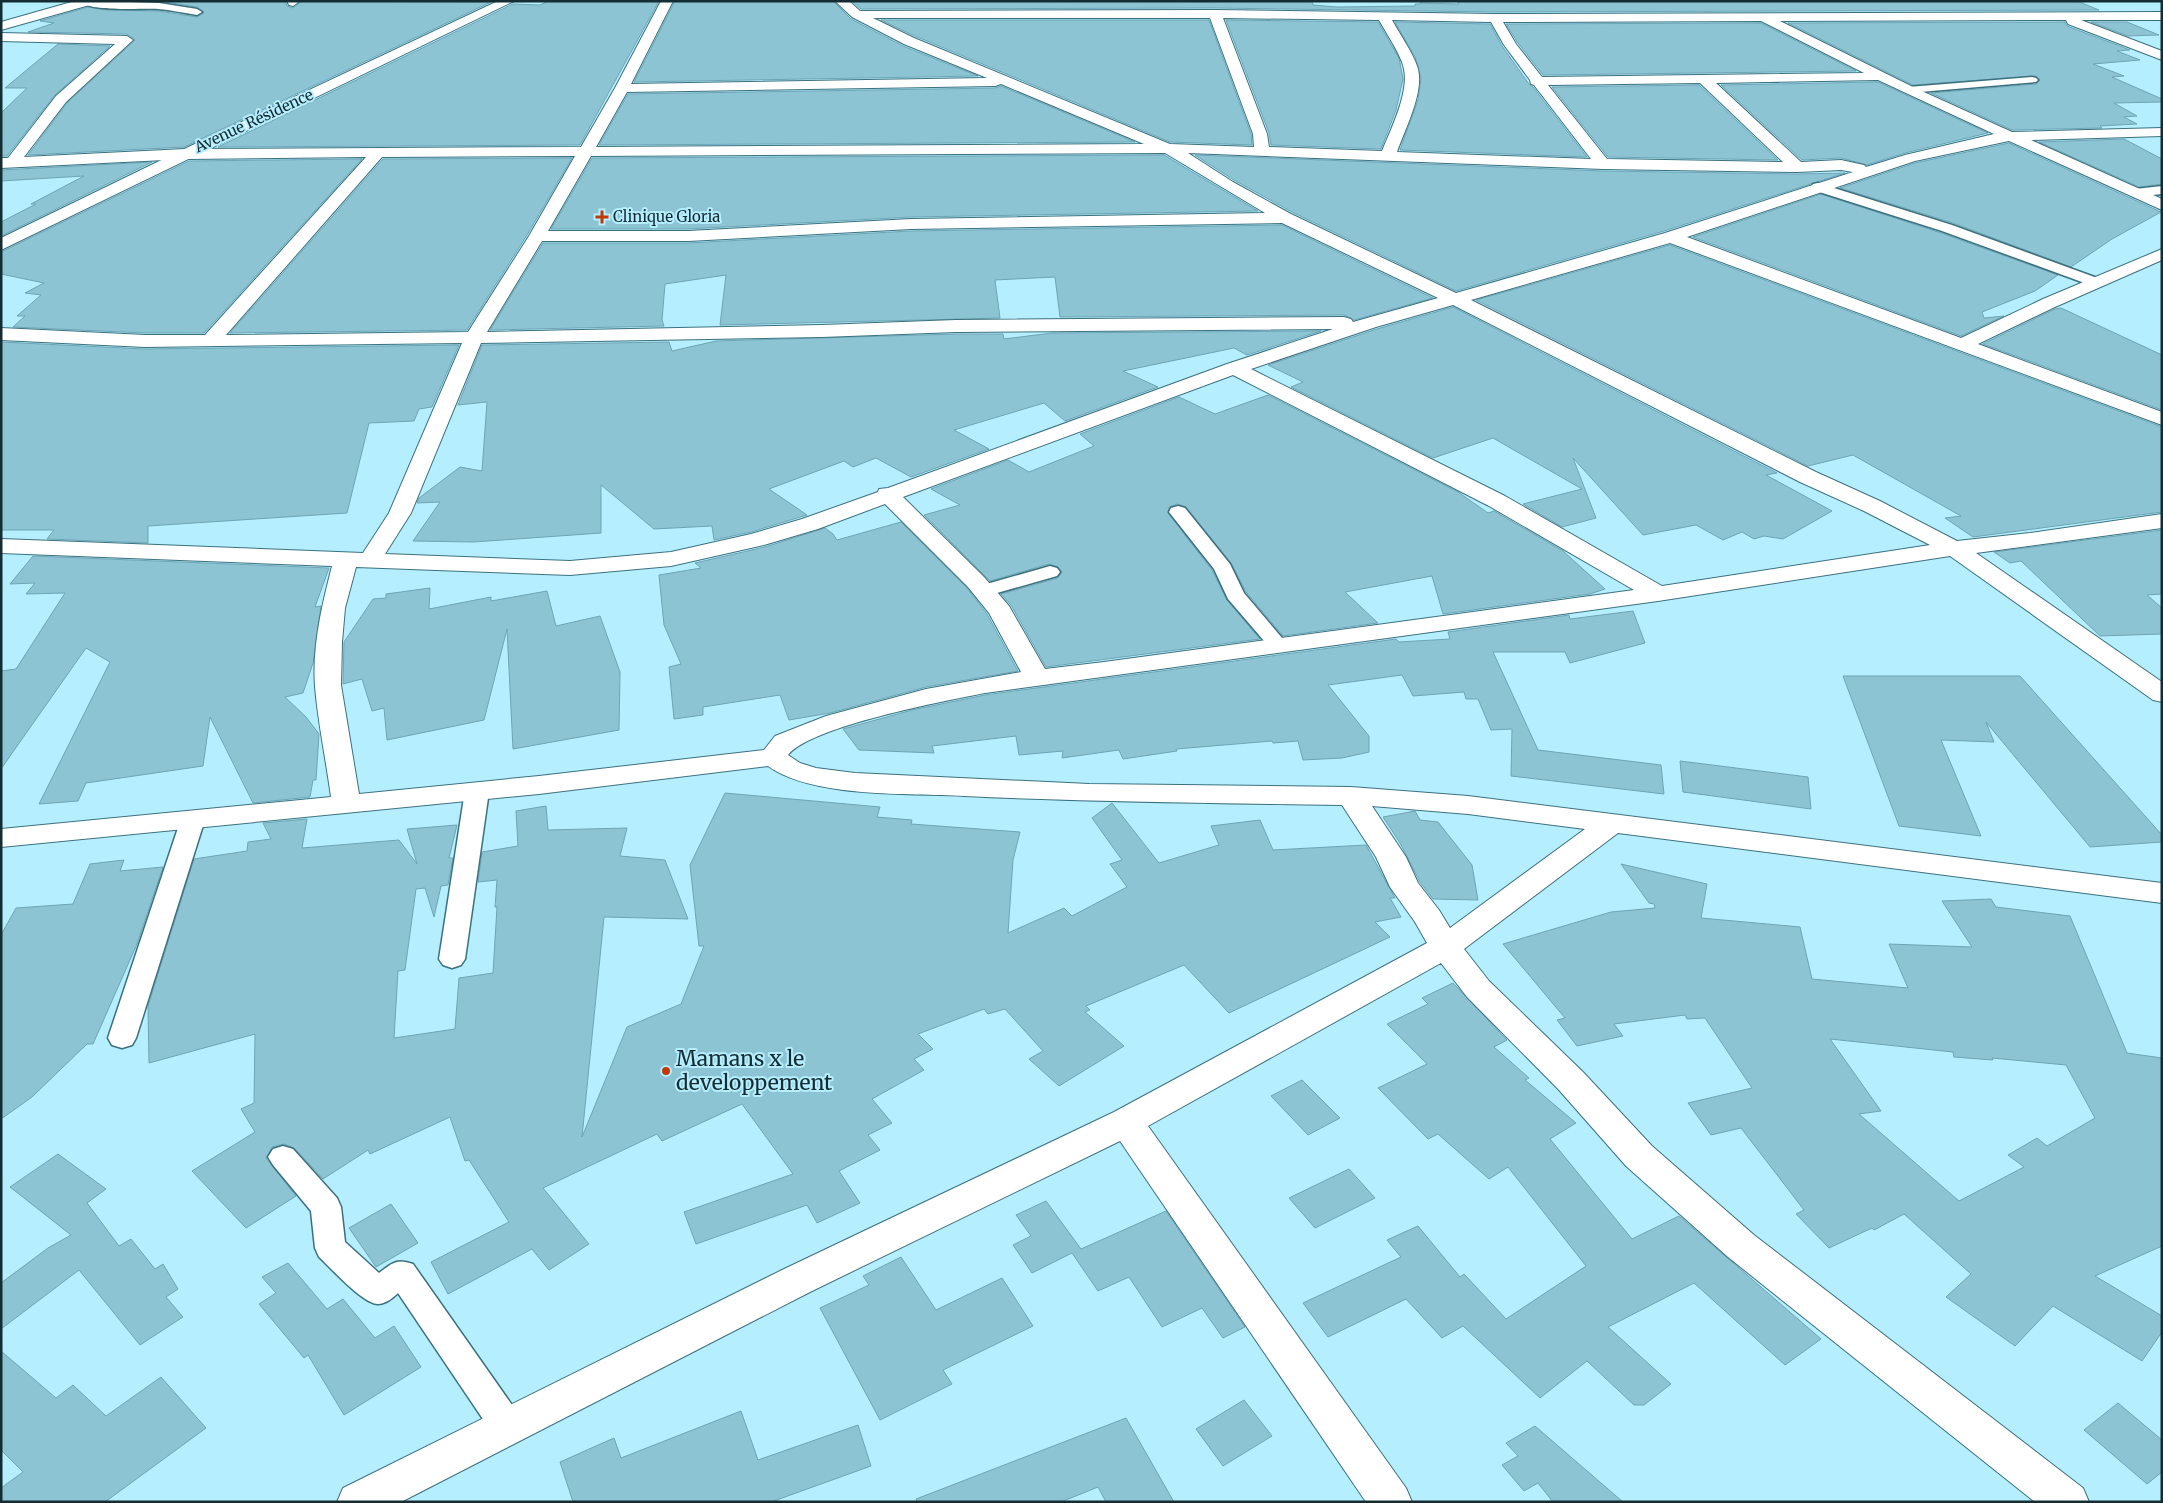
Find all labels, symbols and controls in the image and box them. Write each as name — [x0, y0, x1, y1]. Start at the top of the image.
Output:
street label: Avenue Résidence — [191, 85, 316, 157]
place label: Clinique Gloria — [613, 207, 720, 226]
marker: Clinique Gloria — [595, 210, 609, 224]
place label: Mamans x le developpement — [676, 1045, 832, 1096]
marker: Mamans x le developpement — [660, 1065, 672, 1077]

